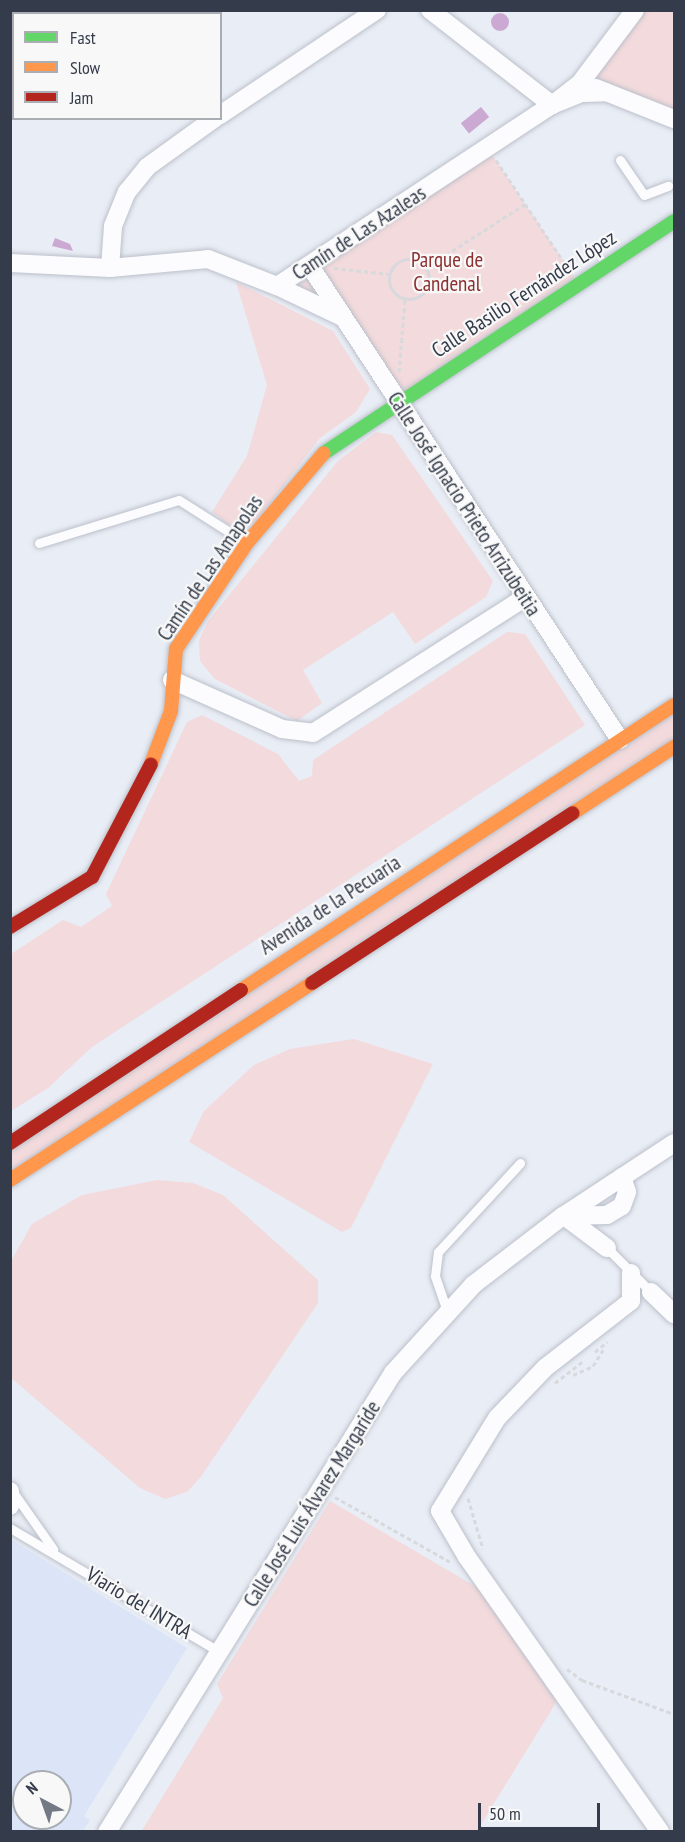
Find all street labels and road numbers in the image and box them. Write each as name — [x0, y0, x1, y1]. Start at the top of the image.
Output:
street label: Camín de Las Azaleas — [287, 180, 431, 286]
street label: Calle Basilio Fernández López — [427, 225, 621, 363]
street label: Calle José Ignacio Prieto Arrizubeitia — [382, 387, 546, 621]
street label: Camín de Las Amapolas — [152, 490, 268, 646]
street label: Avenida de la Pecuaria — [255, 850, 405, 960]
street label: Calle José Luis Álvarez Margaride — [238, 1396, 386, 1612]
street label: Viario del INTRA — [82, 1562, 196, 1644]

